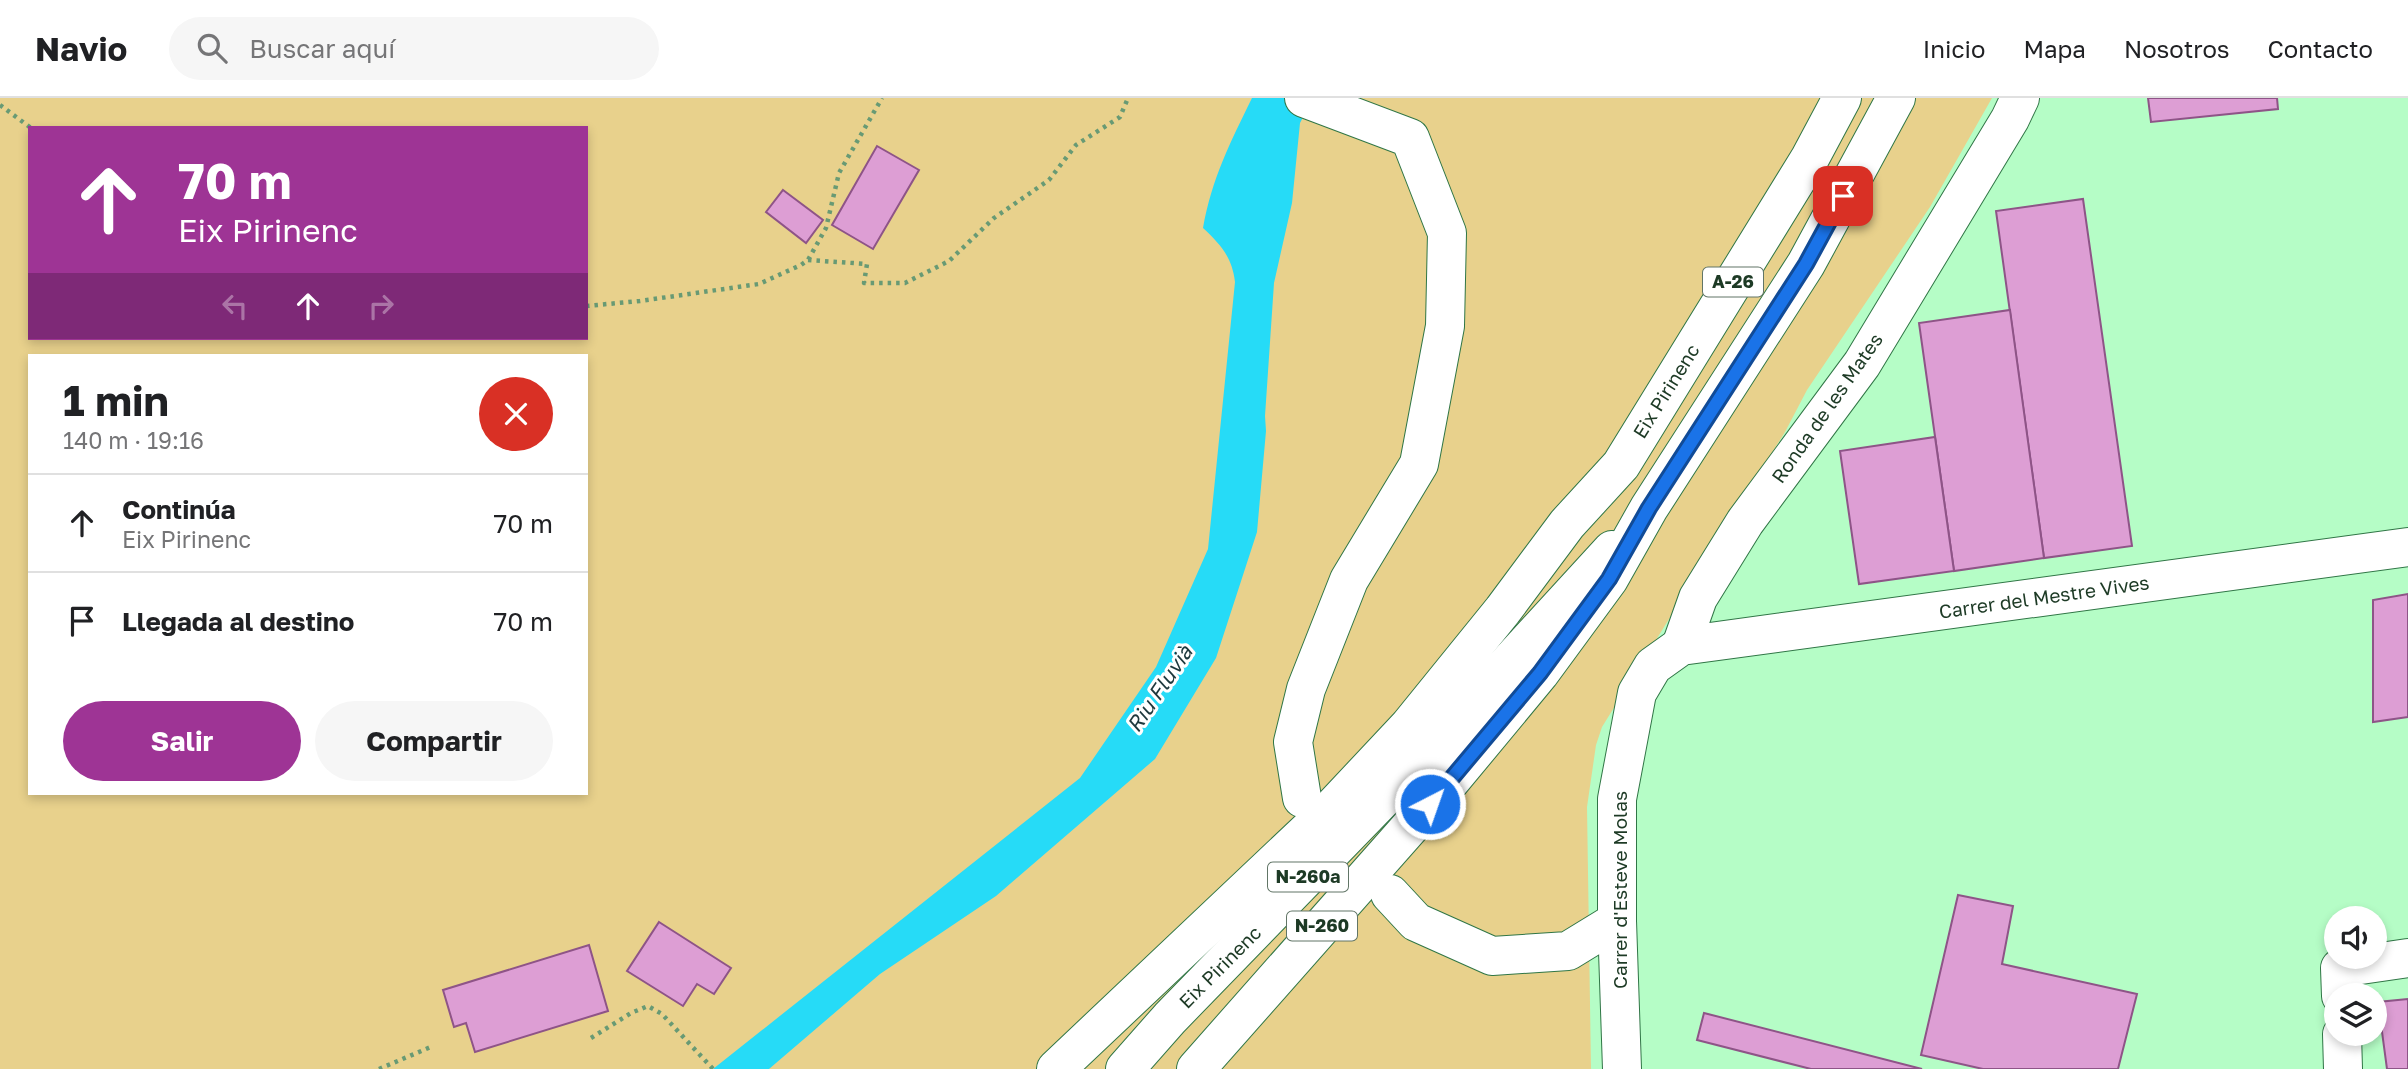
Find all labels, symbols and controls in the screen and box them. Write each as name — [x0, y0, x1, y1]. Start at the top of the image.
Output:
search box — [169, 17, 659, 80]
text: Navio — [35, 29, 127, 68]
icon: search — [193, 29, 231, 67]
text: Buscar aquí — [249, 33, 395, 64]
text: Inicio — [1923, 34, 1985, 63]
text: Mapa — [2023, 34, 2086, 63]
text: Nosotros — [2124, 34, 2230, 63]
text: Contacto — [2268, 34, 2373, 63]
text: 70 m — [178, 151, 292, 210]
icon: ahead — [63, 154, 154, 245]
pin — [1813, 166, 1873, 226]
icon: arrive — [1824, 177, 1862, 215]
text: Eix Pirinenc — [178, 211, 358, 249]
road number: A-26 — [1703, 267, 1763, 296]
icon: left — [216, 287, 254, 325]
icon: ahead — [289, 287, 327, 325]
icon: right — [362, 287, 400, 325]
street label: Ronda de les Mates — [1766, 328, 1887, 487]
street label: Eix Pirinenc — [1628, 339, 1704, 442]
text: 1 min — [63, 375, 169, 425]
button: close — [479, 377, 553, 451]
text: 140 m · 19:16 — [63, 426, 204, 454]
text: Continúa — [122, 494, 236, 525]
icon: ahead — [63, 504, 101, 542]
text: 70 m — [494, 508, 553, 539]
text: Eix Pirinenc — [122, 525, 251, 553]
street label: Carrer del Mestre Vives — [1937, 570, 2151, 623]
icon: arrive — [63, 602, 101, 640]
text: Llegada al destino — [122, 606, 354, 637]
text: 70 m — [494, 606, 553, 637]
water label: Riu Fluvià — [1121, 639, 1198, 737]
button: Salir — [63, 701, 301, 781]
button: Compartir — [315, 701, 553, 781]
position arrow — [1393, 767, 1467, 841]
street label: Carrer d'Esteve Molas — [1608, 791, 1631, 989]
road number: N-260a — [1268, 862, 1348, 892]
map controls — [2324, 906, 2387, 1046]
button: sound — [2324, 906, 2387, 969]
road number: N-260 — [1287, 912, 1357, 940]
street label: Eix Pirinenc — [1174, 921, 1265, 1012]
button: layers — [2324, 983, 2387, 1046]

